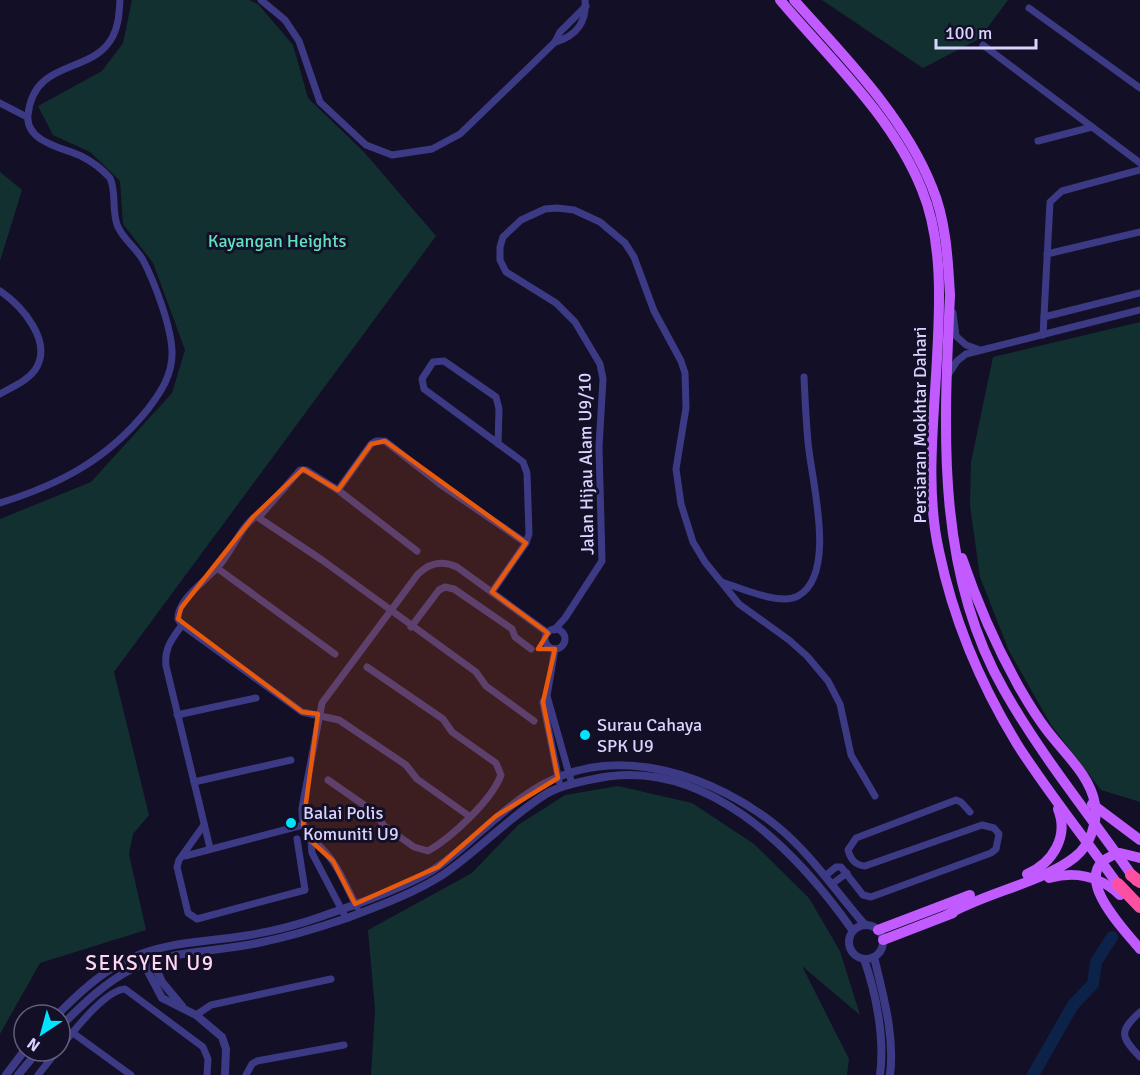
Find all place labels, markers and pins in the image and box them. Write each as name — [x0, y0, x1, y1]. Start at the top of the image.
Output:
place label: Surau Cahaya SPK U9 — [597, 714, 702, 757]
marker: Surau Cahaya SPK U9 — [578, 728, 592, 742]
place label: Balai Polis Komuniti U9 — [303, 802, 399, 845]
marker: Balai Polis Komuniti U9 — [284, 816, 298, 830]

